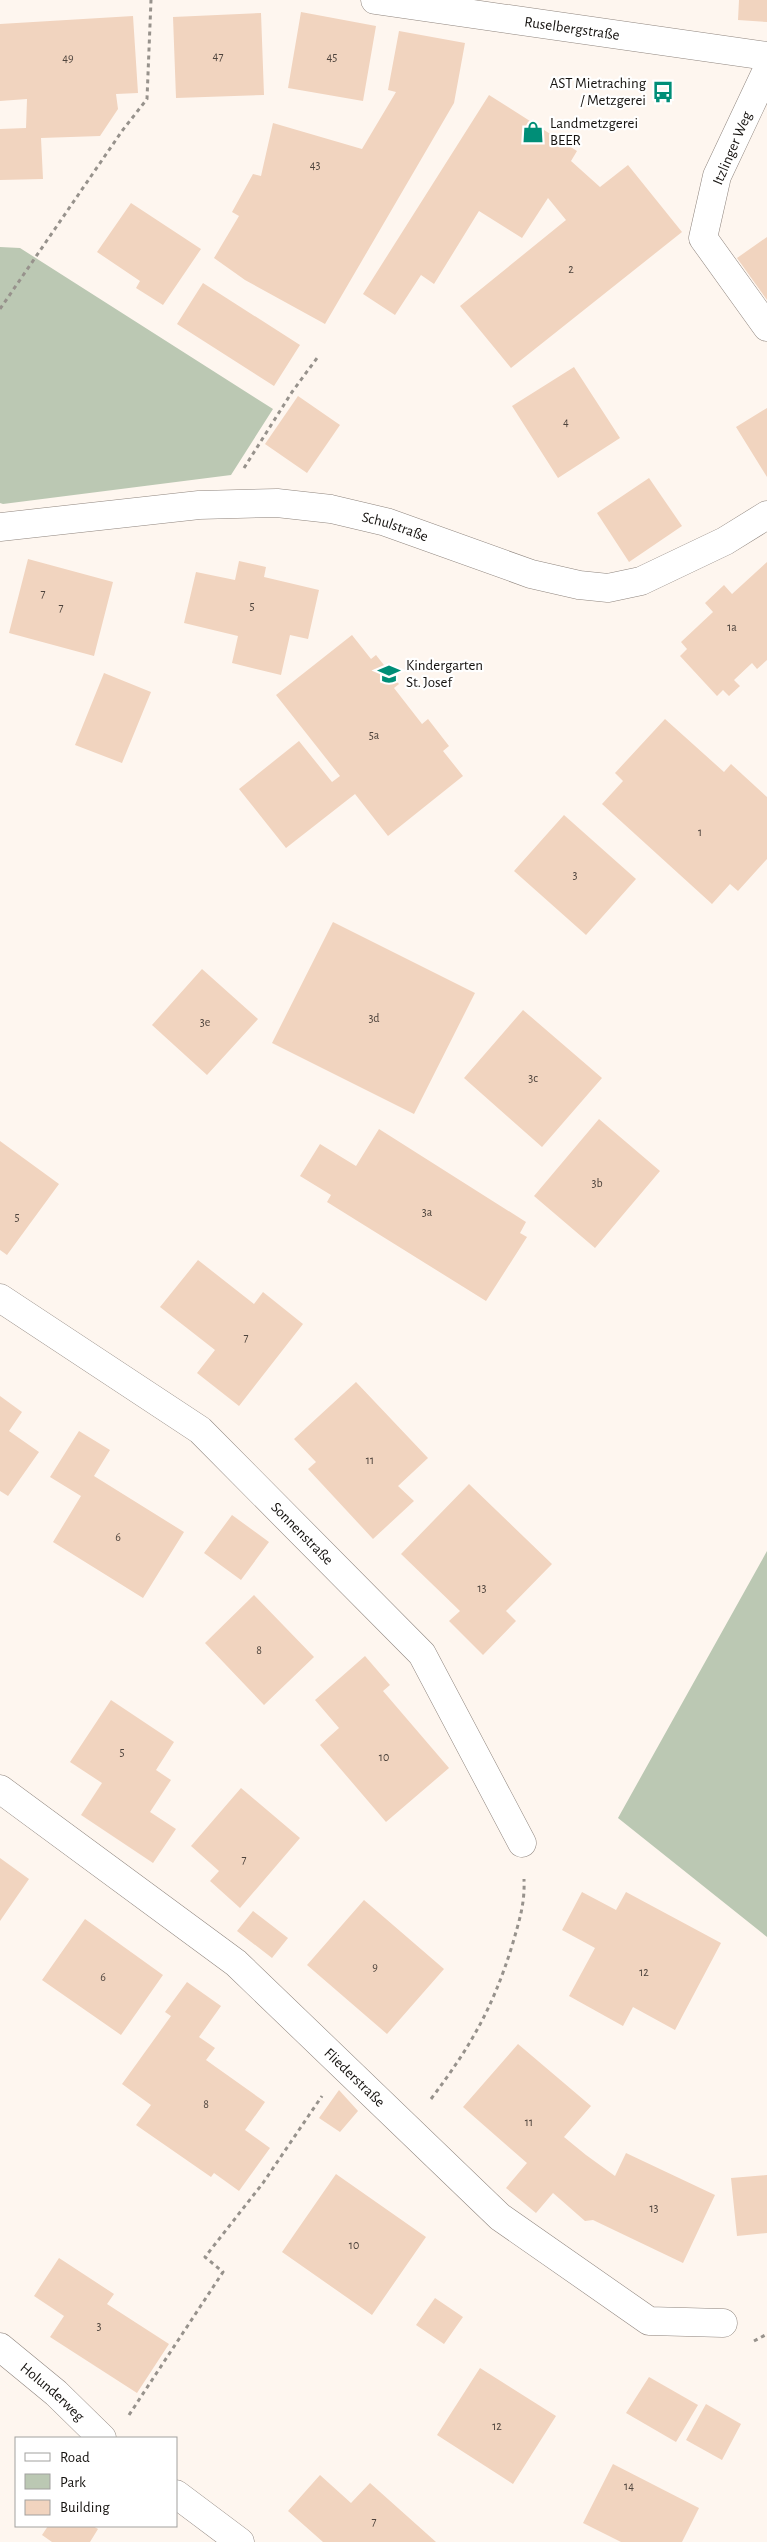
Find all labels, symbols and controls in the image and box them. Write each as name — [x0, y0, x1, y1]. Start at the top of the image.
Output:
street label: Ruselbergstraße — [523, 14, 621, 43]
house number: 47 — [213, 50, 223, 62]
house number: 45 — [327, 51, 337, 63]
house number: 49 — [62, 52, 74, 64]
place label: AST Mietraching / Metzgerei — [550, 76, 647, 108]
bus stop icon: AST Mietraching / Metzgerei — [650, 79, 676, 105]
street label: Itzlinger Weg — [710, 109, 755, 187]
place label: Landmetzgerei BEER — [550, 116, 638, 148]
shop icon: Landmetzgerei BEER — [520, 119, 546, 145]
house number: 43 — [310, 159, 320, 171]
house number: 2 — [568, 263, 574, 275]
house number: 4 — [563, 416, 569, 428]
street label: Schulstraße — [360, 510, 430, 545]
house number: 7 — [40, 587, 46, 599]
house number: 5 — [249, 600, 255, 612]
house number: 7 — [58, 601, 64, 613]
house number: 1a — [727, 621, 737, 633]
place label: Kindergarten St. Josef — [406, 658, 483, 690]
school or university icon: Kindergarten St. Josef — [376, 661, 402, 687]
house number: 5a — [369, 729, 380, 741]
house number: 1 — [698, 826, 702, 838]
house number: 3 — [573, 869, 578, 881]
house number: 3d — [368, 1012, 380, 1024]
house number: 3e — [200, 1016, 210, 1028]
house number: 3c — [528, 1072, 538, 1084]
house number: 3b — [591, 1177, 603, 1189]
house number: 3a — [422, 1206, 433, 1218]
house number: 5 — [14, 1211, 20, 1223]
house number: 7 — [243, 1331, 249, 1343]
house number: 11 — [366, 1454, 374, 1466]
street label: Sonnenstraße — [268, 1499, 336, 1568]
house number: 6 — [115, 1531, 121, 1543]
house number: 13 — [477, 1582, 487, 1594]
house number: 8 — [256, 1644, 262, 1656]
house number: 5 — [119, 1746, 125, 1758]
house number: 10 — [379, 1751, 389, 1763]
house number: 7 — [241, 1853, 247, 1865]
house number: 9 — [372, 1961, 378, 1973]
house number: 12 — [639, 1966, 649, 1978]
house number: 6 — [100, 1971, 106, 1983]
street label: Fliederstraße — [321, 2045, 388, 2110]
house number: 8 — [203, 2098, 209, 2110]
house number: 11 — [525, 2116, 533, 2128]
house number: 13 — [649, 2202, 659, 2214]
house number: 10 — [349, 2239, 359, 2251]
house number: 3 — [97, 2320, 102, 2332]
street label: Holunderweg — [17, 2360, 88, 2425]
house number: 12 — [492, 2420, 502, 2432]
legend — [15, 2437, 178, 2527]
text: Road — [60, 2450, 90, 2465]
text: Park — [60, 2475, 86, 2490]
house number: 14 — [624, 2480, 634, 2492]
text: Building — [60, 2500, 110, 2515]
house number: 7 — [371, 2515, 377, 2527]

